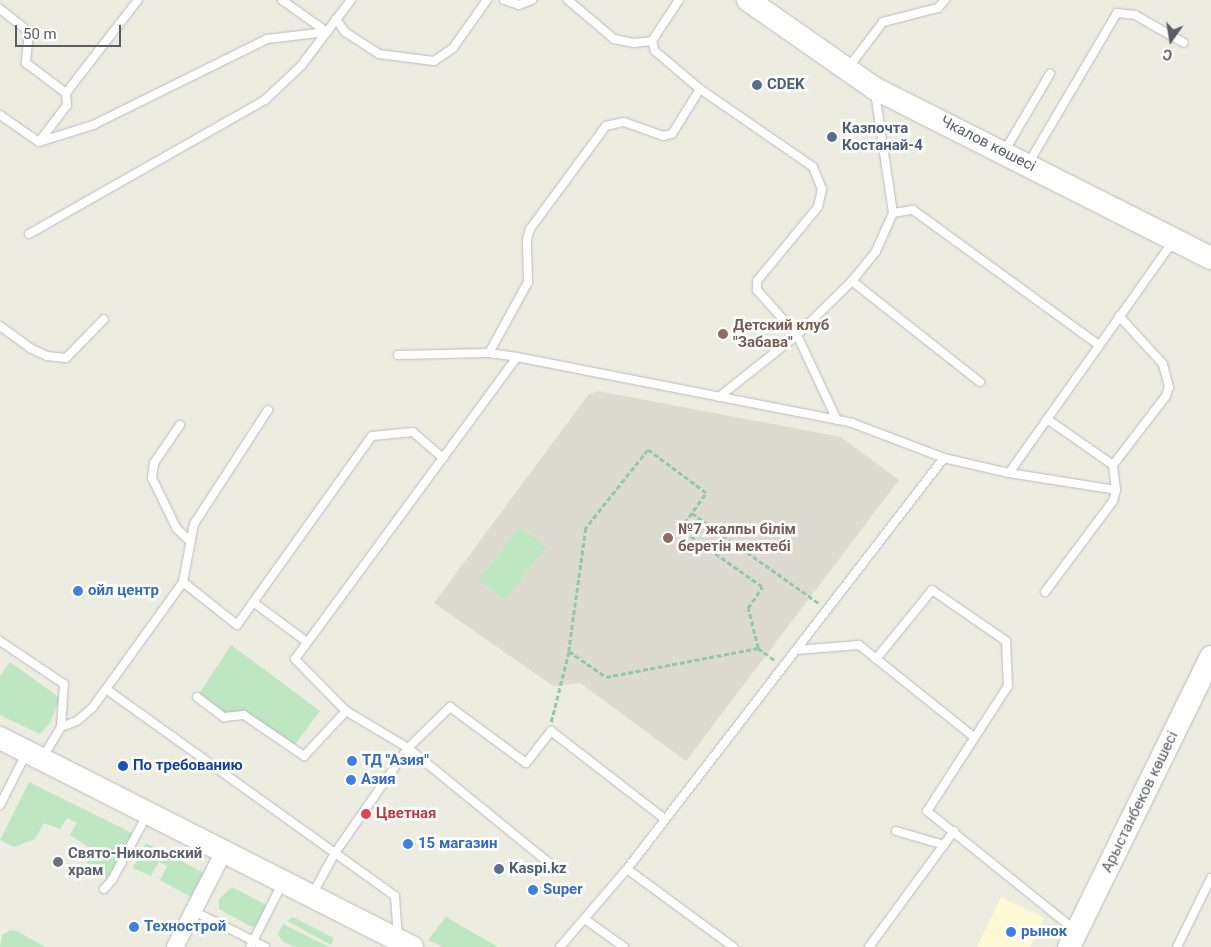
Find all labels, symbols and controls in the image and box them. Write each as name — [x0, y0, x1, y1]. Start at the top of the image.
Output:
scale bar — [18, 15, 124, 47]
north arrow — [1146, 15, 1196, 65]
text: 50 m — [23, 25, 57, 43]
text: С — [1161, 46, 1174, 63]
place label: CDEK — [767, 76, 805, 94]
marker: CDEK — [751, 79, 763, 91]
street label: Чкалов көшесі — [938, 112, 1038, 176]
place label: Казпочта Костанай-4 — [842, 119, 923, 154]
marker: Казпочта Костанай-4 — [826, 131, 838, 143]
place label: Детский клуб "Забава" — [733, 316, 829, 351]
marker: Детский клуб "Забава" — [717, 328, 729, 340]
place label: №7 жалпы білім беретін мектебі — [678, 520, 796, 555]
marker: №7 жалпы білім беретін мектебі — [662, 532, 674, 544]
place label: ойл центр — [88, 582, 159, 600]
marker: ойл центр — [72, 585, 84, 597]
street label: Арыстанбеков көшесі — [1098, 728, 1182, 876]
place label: ТД "Азия" — [362, 752, 429, 770]
marker: ТД "Азия" — [346, 755, 358, 767]
place label: По требованию — [133, 757, 243, 775]
marker: По требованию — [117, 760, 129, 772]
place label: Азия — [361, 771, 396, 789]
marker: Азия — [345, 774, 357, 786]
place label: Цветная — [376, 805, 436, 823]
marker: Цветная — [360, 808, 372, 820]
place label: 15 магазин — [418, 835, 497, 853]
marker: 15 магазин — [402, 838, 414, 850]
place label: Свято-Никольский храм — [68, 844, 202, 879]
marker: Свято-Никольский храм — [52, 856, 64, 868]
place label: Kaspi.kz — [509, 860, 567, 878]
marker: Kaspi.kz — [493, 863, 505, 875]
place label: Super — [543, 881, 583, 899]
marker: Super — [527, 884, 539, 896]
place label: Технострой — [144, 918, 226, 936]
marker: Технострой — [128, 921, 140, 933]
place label: рынок — [1021, 923, 1067, 941]
marker: рынок — [1005, 926, 1017, 938]

